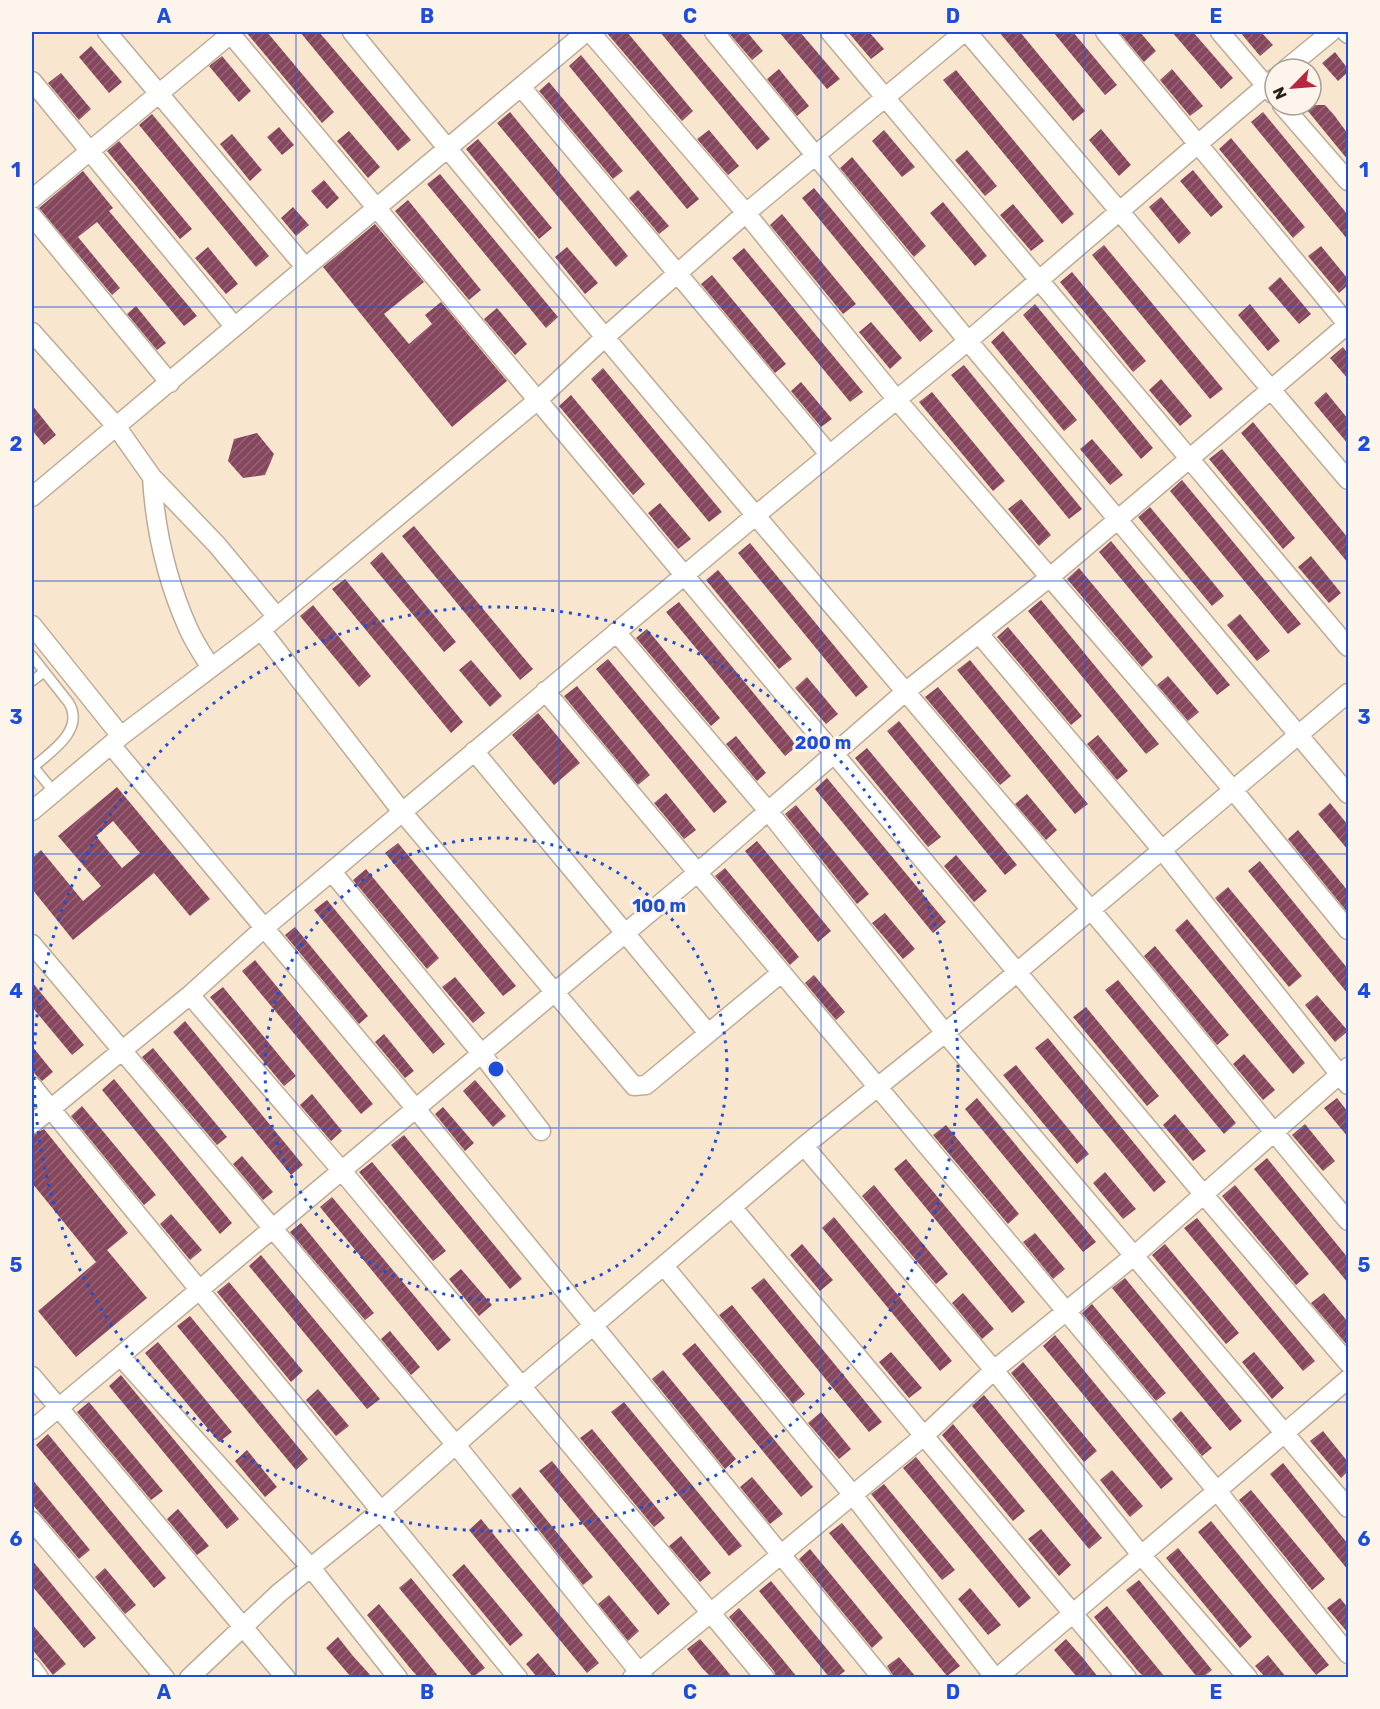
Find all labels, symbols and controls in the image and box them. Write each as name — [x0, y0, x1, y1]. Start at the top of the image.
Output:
text: A — [157, 4, 172, 28]
text: B — [420, 4, 434, 28]
text: C — [683, 4, 697, 28]
text: D — [946, 4, 960, 28]
text: E — [1210, 4, 1222, 28]
north arrow — [1263, 57, 1323, 117]
text: N — [1269, 84, 1291, 102]
text: 1 — [11, 158, 21, 182]
text: 1 — [1359, 158, 1369, 182]
text: 2 — [10, 432, 23, 456]
text: 2 — [1358, 432, 1371, 456]
text: 3 — [9, 705, 23, 729]
text: 3 — [1357, 705, 1371, 729]
text: 200 m — [795, 732, 851, 754]
text: 100 m — [632, 895, 686, 917]
text: 4 — [9, 979, 23, 1003]
text: 4 — [1357, 979, 1371, 1003]
centre of rings — [486, 1059, 506, 1079]
text: 5 — [10, 1253, 23, 1277]
text: 5 — [1358, 1253, 1371, 1277]
text: 6 — [9, 1527, 23, 1551]
text: 6 — [1357, 1527, 1371, 1551]
text: A — [157, 1680, 172, 1704]
text: B — [420, 1680, 434, 1704]
text: C — [683, 1680, 697, 1704]
text: D — [946, 1680, 960, 1704]
text: E — [1210, 1680, 1222, 1704]

